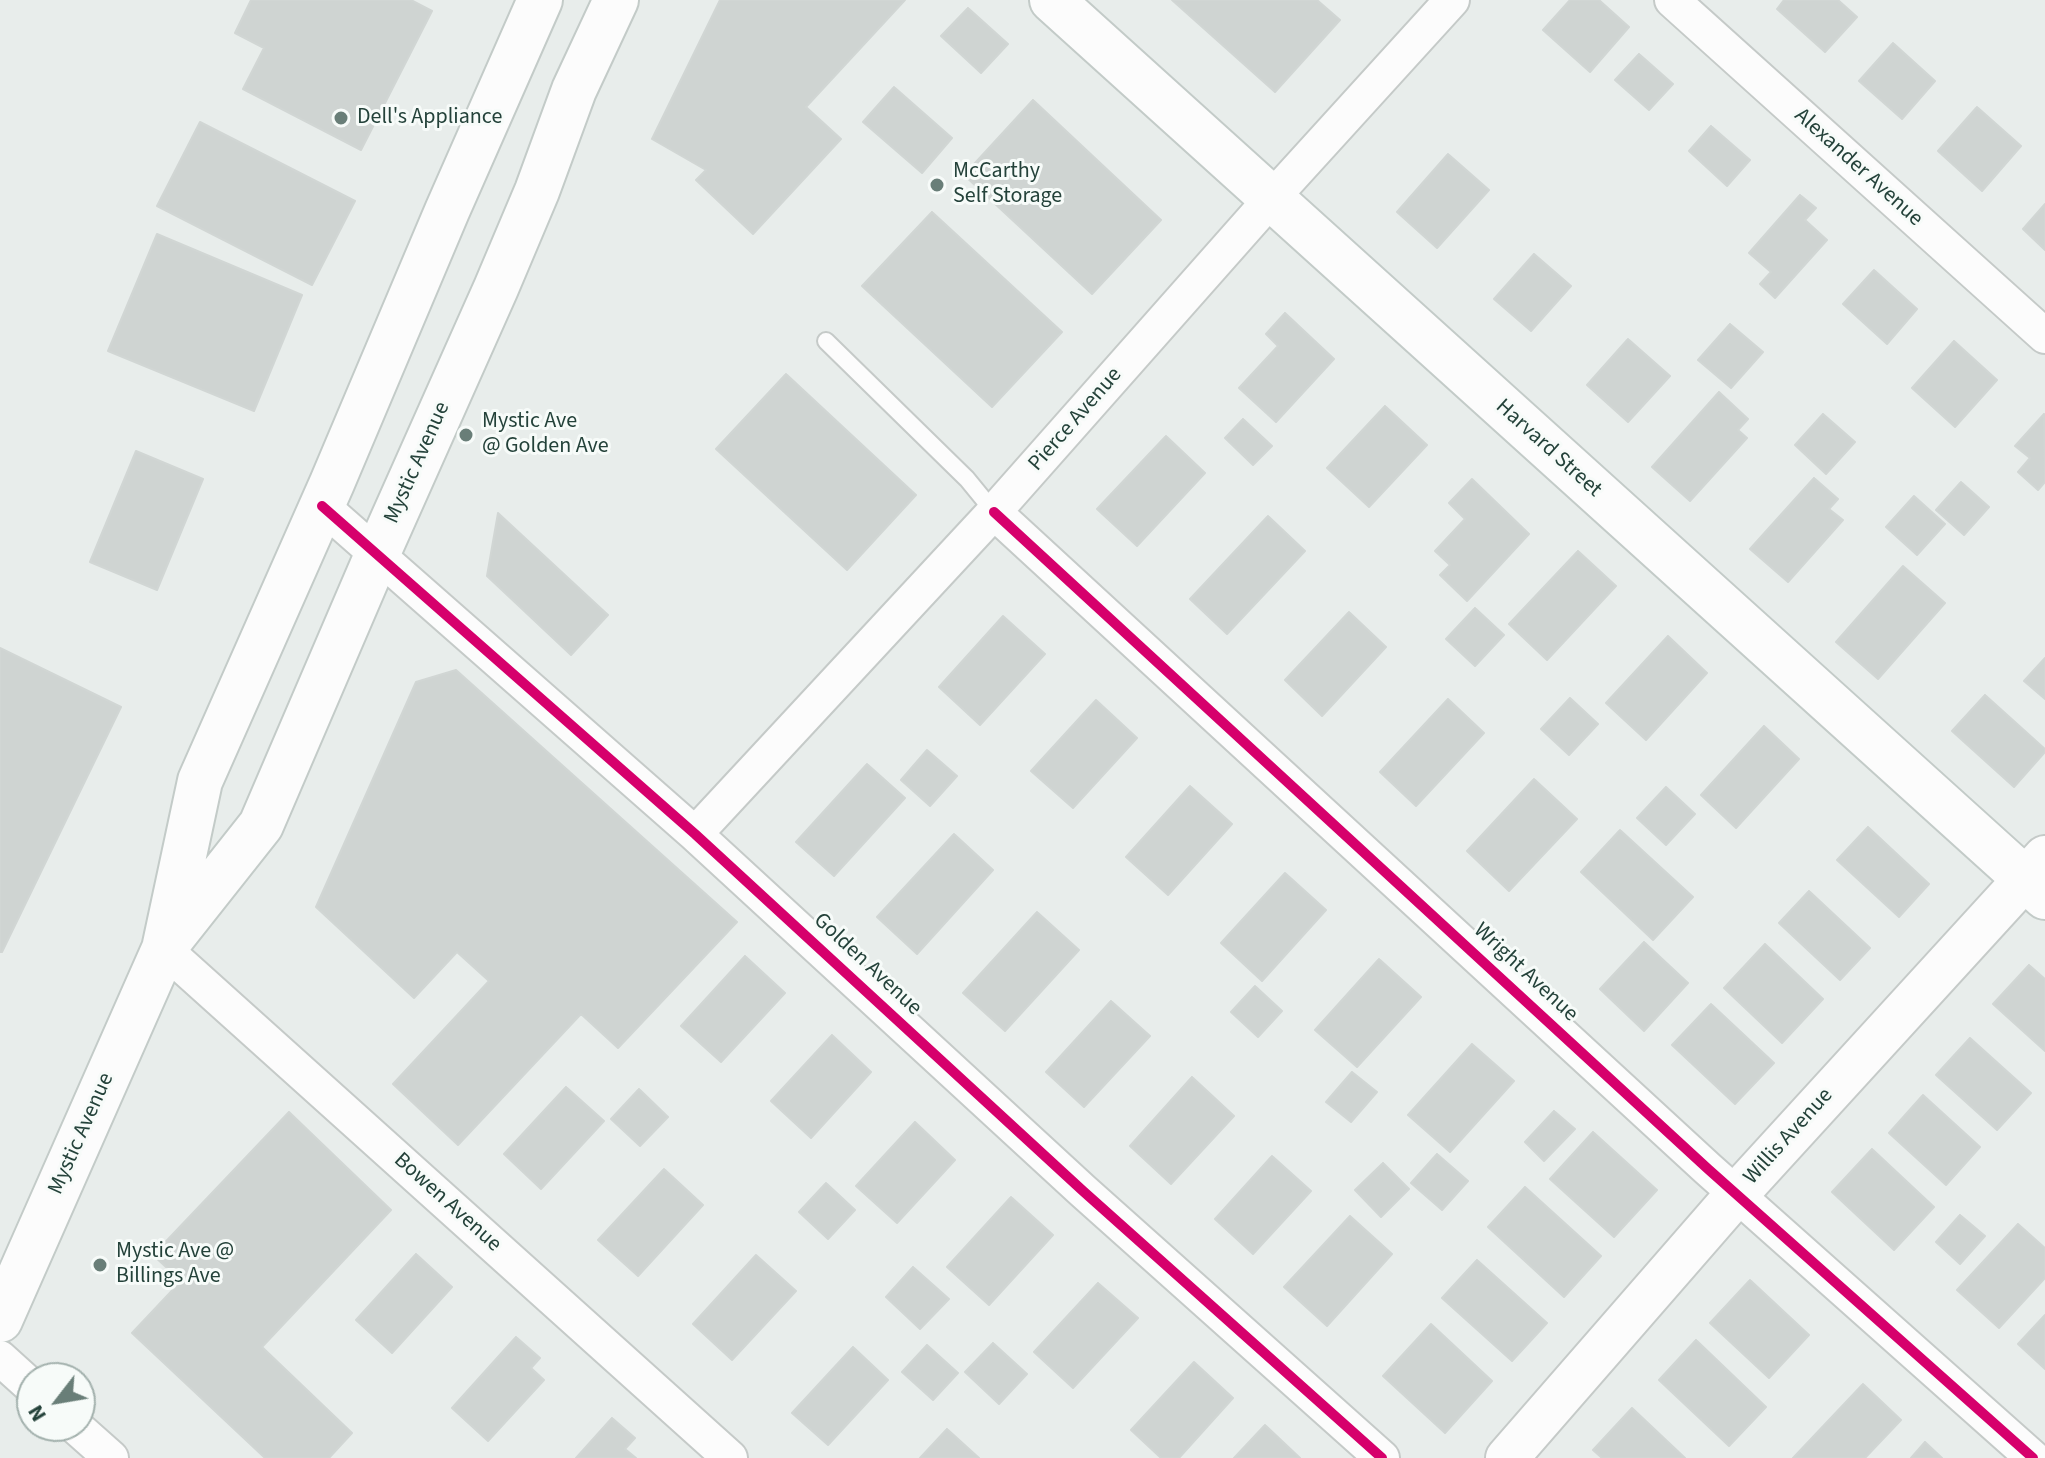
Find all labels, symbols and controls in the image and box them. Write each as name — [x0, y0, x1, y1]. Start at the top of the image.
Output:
street label: Alexander Avenue — [1788, 103, 1928, 233]
place label: Dell's Appliance — [357, 105, 502, 131]
marker: Dell's Appliance — [332, 109, 350, 127]
place label: McCarthy Self Storage — [953, 159, 1062, 210]
marker: McCarthy Self Storage — [928, 176, 946, 194]
street label: Pierce Avenue — [1024, 363, 1128, 477]
street label: Harvard Street — [1489, 394, 1607, 504]
street label: Mystic Avenue — [379, 398, 457, 528]
place label: Mystic Ave @ Golden Ave — [482, 409, 609, 460]
marker: Mystic Ave @ Golden Ave — [457, 426, 475, 444]
street label: Golden Avenue — [807, 908, 927, 1022]
street label: Wright Avenue — [1467, 918, 1583, 1028]
street label: Mystic Avenue — [43, 1069, 121, 1199]
street label: Willis Avenue — [1739, 1083, 1839, 1191]
street label: Bowen Avenue — [388, 1148, 506, 1258]
place label: Mystic Ave @ Billings Ave — [116, 1239, 234, 1290]
marker: Mystic Ave @ Billings Ave — [91, 1256, 109, 1274]
north arrow — [16, 1362, 96, 1442]
text: N — [20, 1399, 55, 1428]

